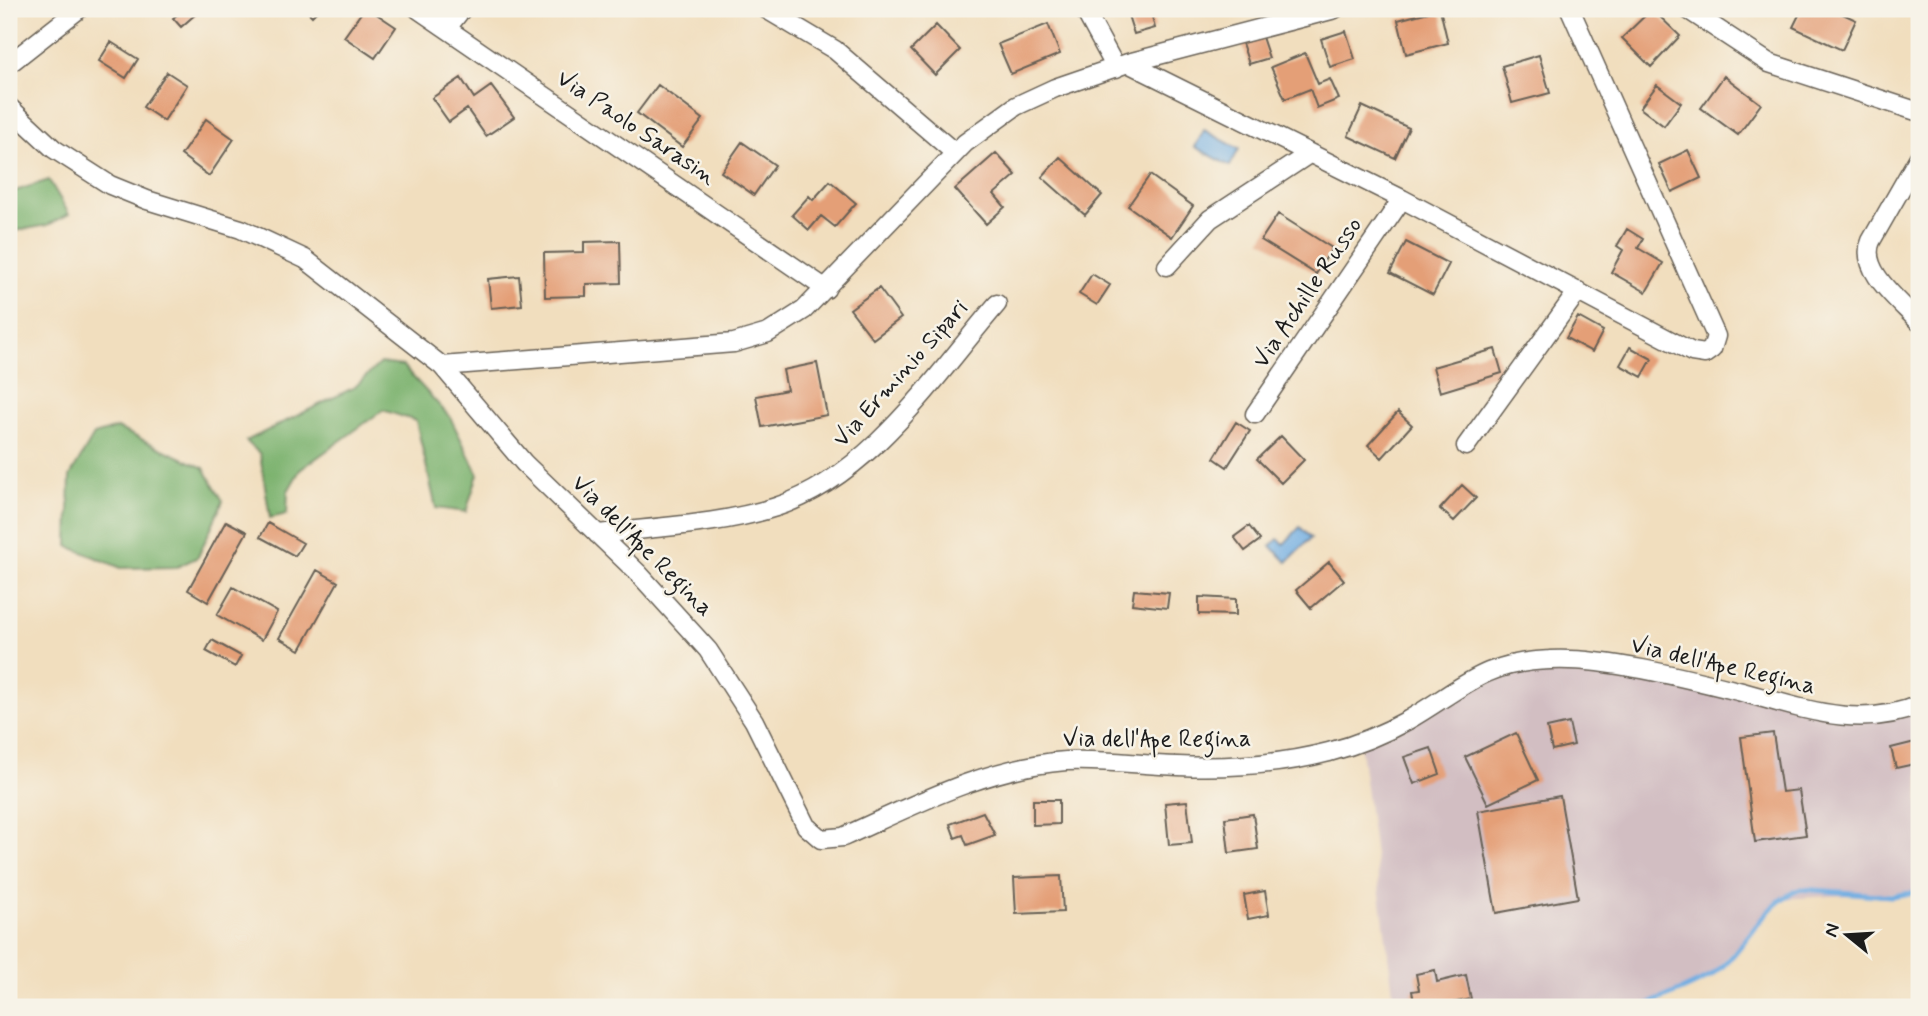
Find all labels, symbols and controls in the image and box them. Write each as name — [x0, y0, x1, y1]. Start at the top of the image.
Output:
street label: Via Paolo Sarasin — [550, 63, 722, 193]
street label: Via Achille Russo — [1246, 212, 1370, 374]
street label: Via Erminio Sipari — [826, 294, 976, 454]
street label: Via dell'Ape Regina — [562, 468, 720, 626]
street label: Via dell'Ape Regina — [1627, 630, 1818, 705]
street label: Via dell'Ape Regina — [1063, 724, 1251, 758]
north arrow — [1812, 900, 1882, 970]
text: N — [1818, 920, 1846, 940]

